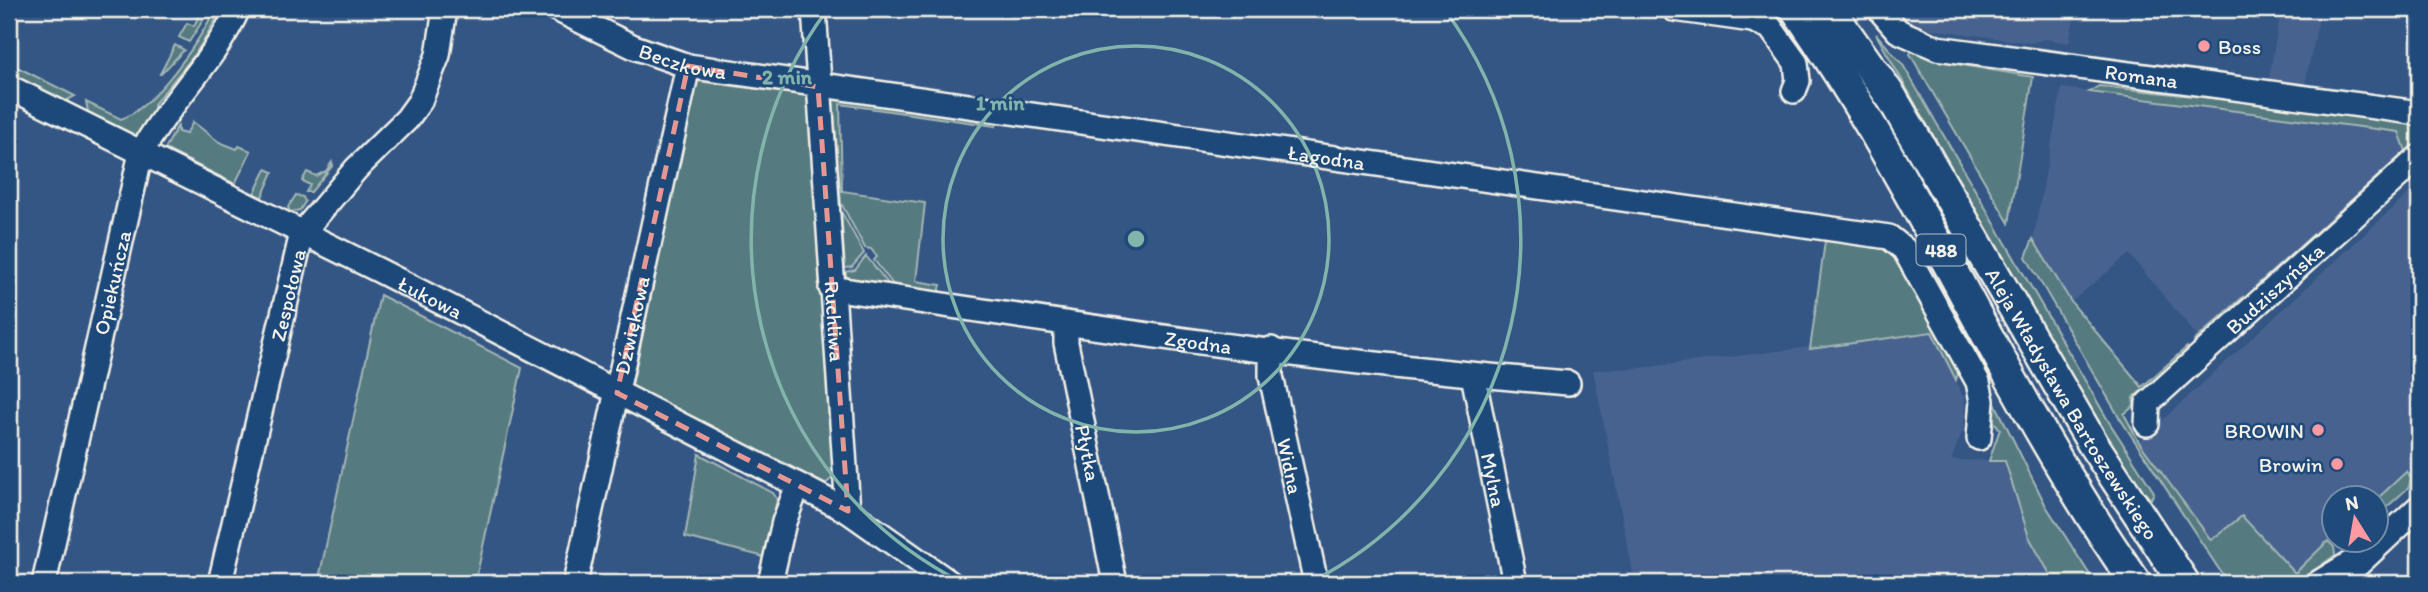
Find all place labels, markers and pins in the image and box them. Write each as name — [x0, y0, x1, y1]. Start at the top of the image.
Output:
place label: Boss — [2218, 34, 2261, 59]
marker: Boss — [2196, 38, 2212, 54]
centre of rings — [1124, 227, 1148, 251]
place label: BROWIN — [2225, 418, 2304, 443]
marker: BROWIN — [2310, 422, 2326, 438]
place label: Browin — [2259, 452, 2323, 477]
marker: Browin — [2329, 456, 2345, 472]

